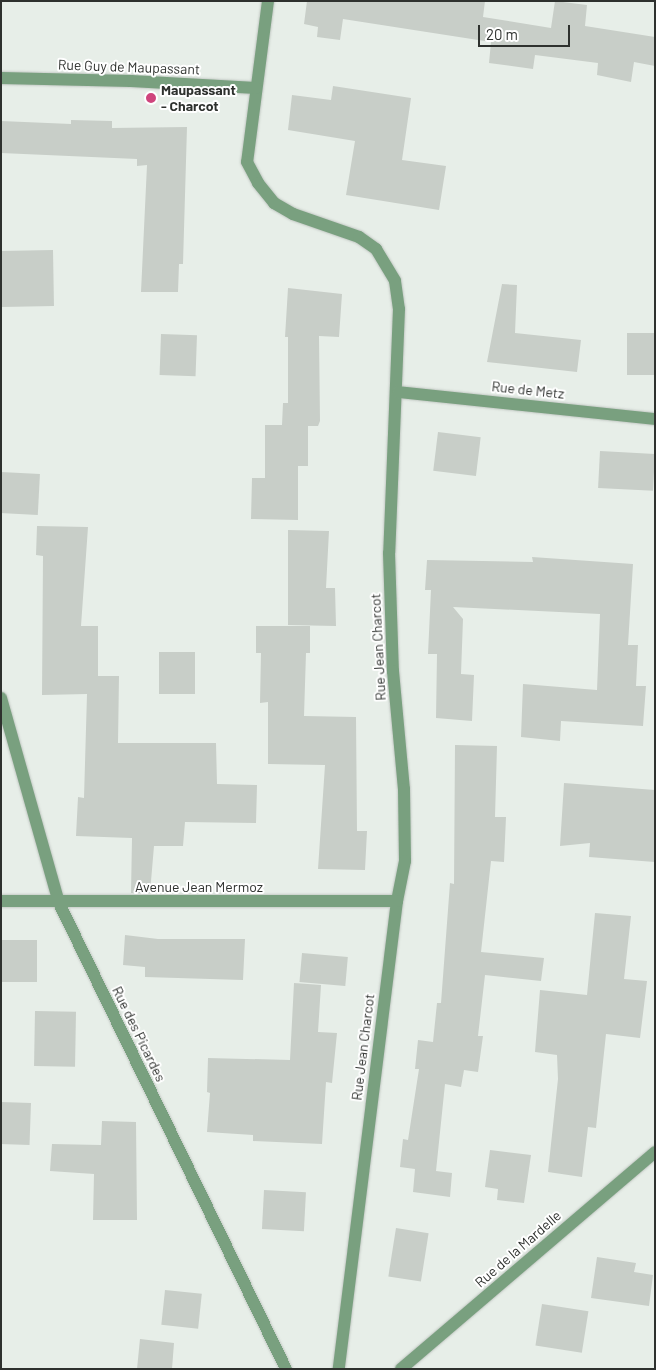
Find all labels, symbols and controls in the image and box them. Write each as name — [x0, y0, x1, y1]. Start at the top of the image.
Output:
scale bar — [481, 15, 574, 47]
text: 20 m — [486, 25, 518, 43]
street label: Rue Guy de Maupassant — [58, 56, 200, 78]
place label: Maupassant - Charcot — [161, 82, 236, 114]
marker: Maupassant - Charcot — [145, 92, 157, 104]
street label: Rue de Metz — [491, 378, 565, 402]
street label: Rue Jean Charcot — [367, 593, 389, 701]
street label: Avenue Jean Mermoz — [135, 879, 263, 895]
street label: Rue des Picardes — [109, 984, 169, 1084]
street label: Rue Jean Charcot — [348, 993, 378, 1101]
street label: Rue de la Mardelle — [472, 1207, 564, 1291]

